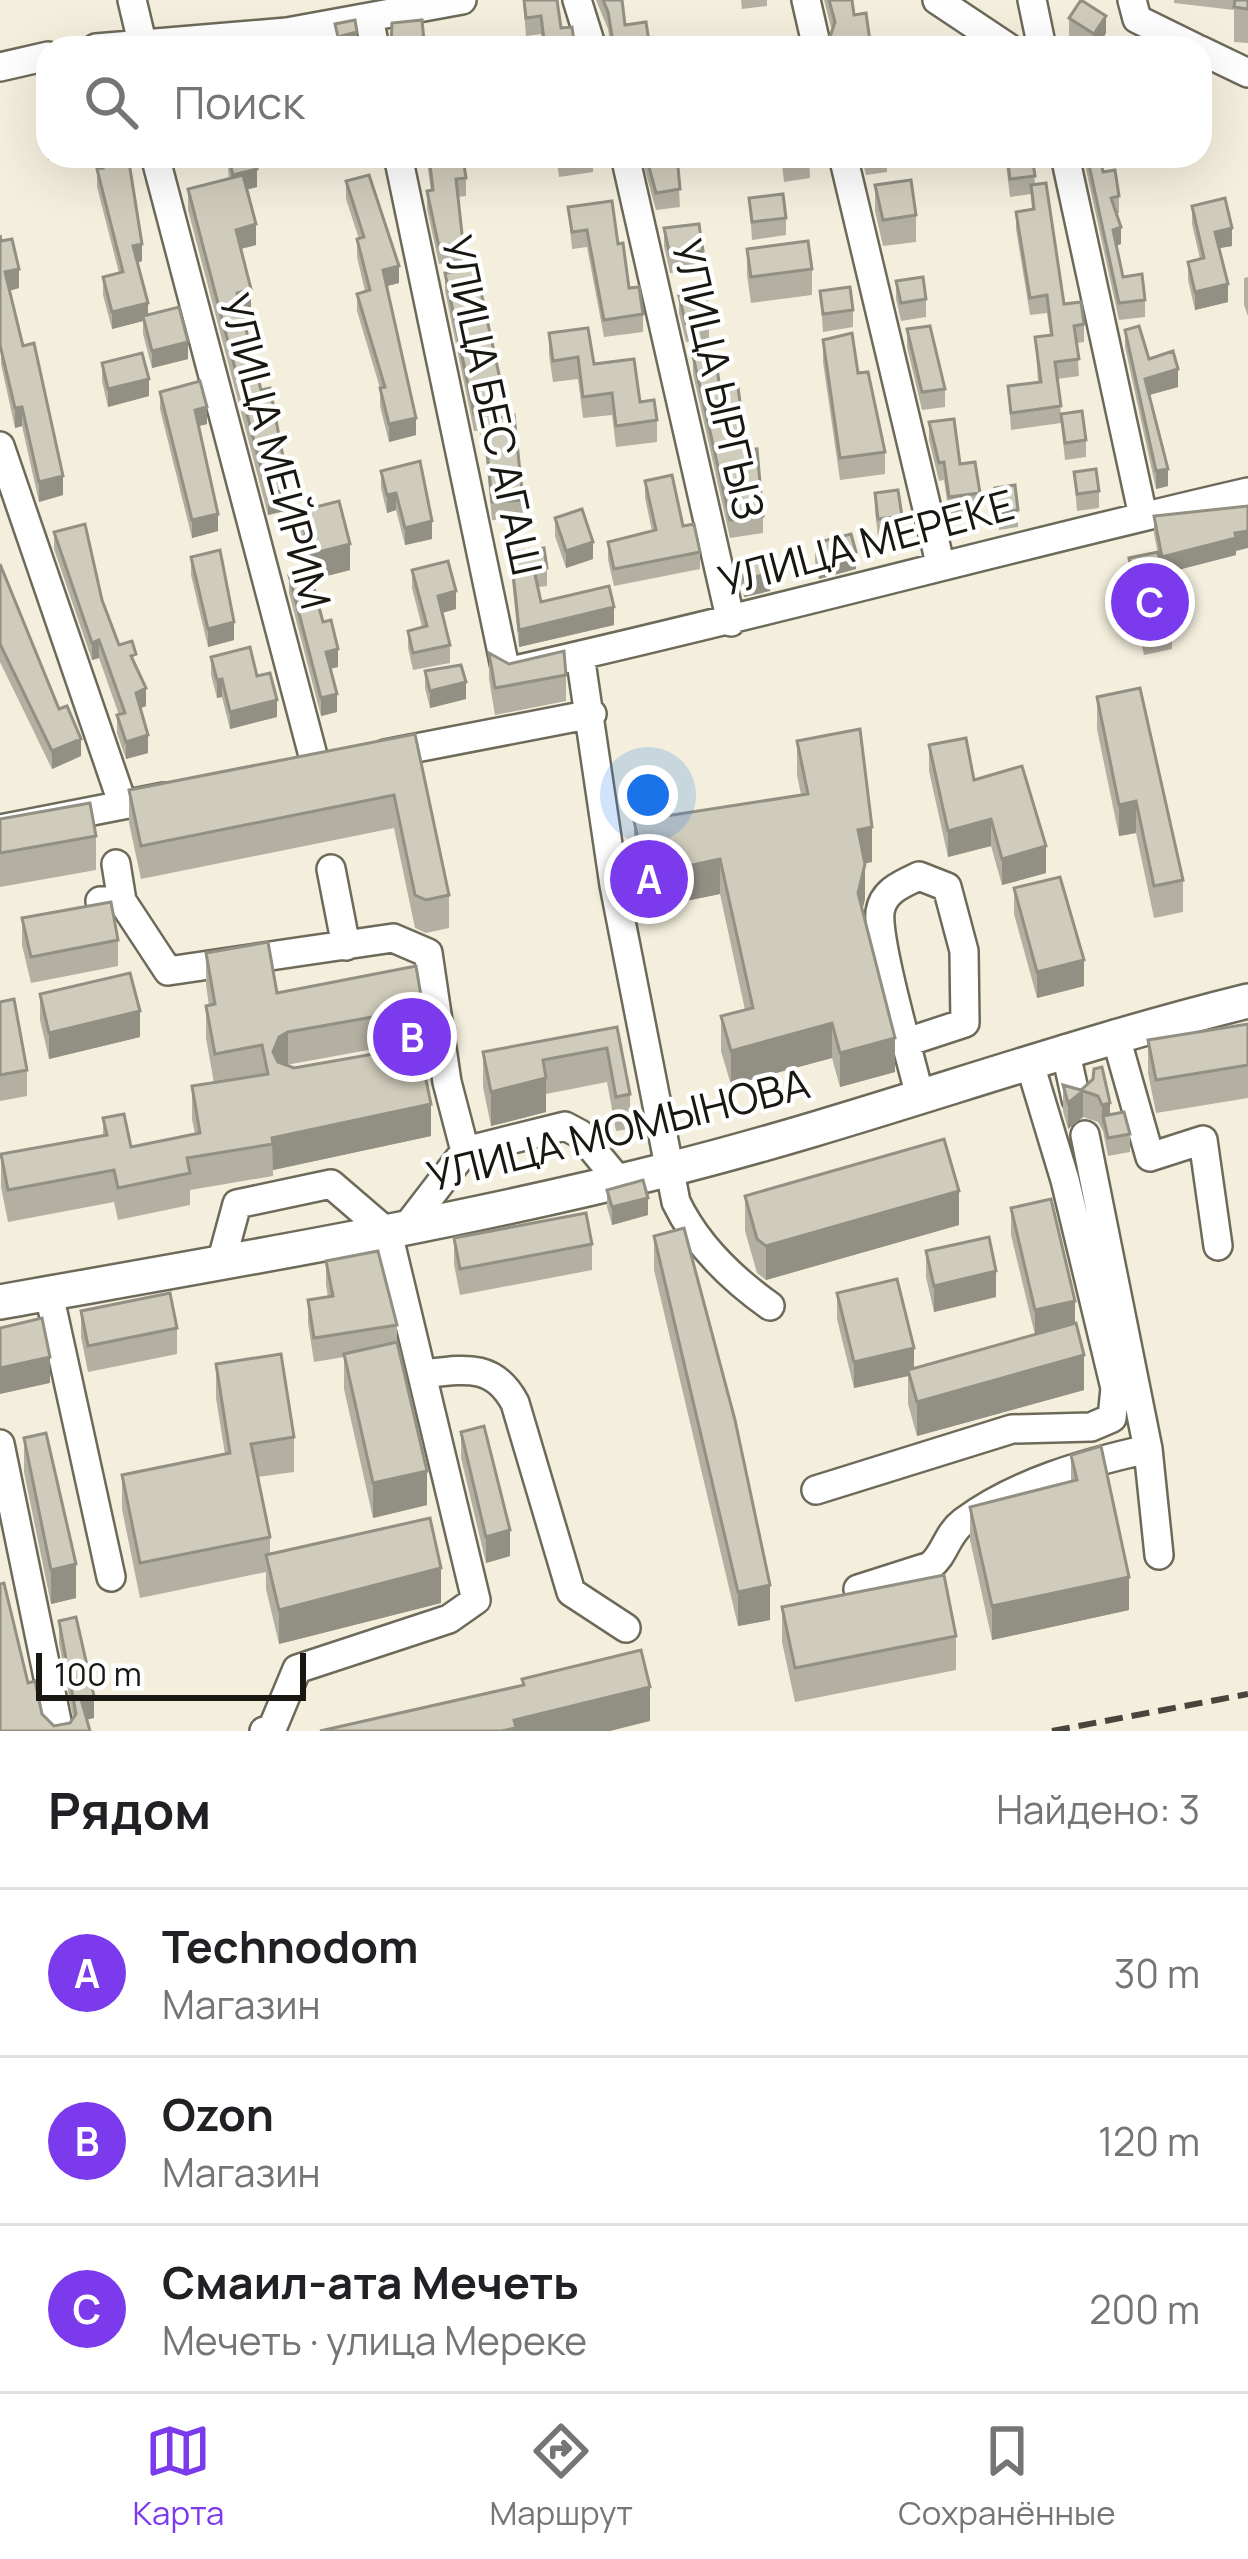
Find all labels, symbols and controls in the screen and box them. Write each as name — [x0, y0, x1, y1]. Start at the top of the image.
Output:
search box — [36, 36, 1212, 168]
icon: search — [78, 69, 144, 135]
text: Поиск — [174, 71, 305, 133]
street label: УЛИЦА БЕС АГАШ — [429, 230, 557, 580]
street label: УЛИЦА ЫРГЫЗ — [659, 233, 779, 525]
street label: УЛИЦА МЕЙРИМ — [206, 287, 346, 615]
street label: УЛИЦА МЕРЕКЕ — [712, 475, 1020, 609]
pin: C — [1111, 557, 1189, 647]
your location — [618, 765, 678, 825]
pin: A — [610, 834, 688, 924]
pin: B — [373, 992, 451, 1082]
street label: УЛИЦА МОМЫНОВА — [421, 1053, 815, 1205]
scale bar — [36, 1647, 306, 1700]
text: 100 m — [54, 1651, 142, 1696]
text: Рядом — [48, 1775, 211, 1844]
text: Найдено: 3 — [996, 1782, 1200, 1836]
text: Technodom — [162, 1915, 418, 1977]
text: A — [74, 1946, 100, 2000]
text: 30 m — [1114, 1946, 1200, 2000]
text: Магазин — [162, 1977, 320, 2031]
text: Ozon — [162, 2083, 274, 2145]
text: B — [75, 2114, 99, 2168]
text: 120 m — [1098, 2114, 1200, 2168]
text: Магазин — [162, 2145, 320, 2199]
text: Смаил-ата Мечеть — [162, 2251, 579, 2313]
text: C — [73, 2282, 101, 2336]
text: 200 m — [1089, 2282, 1200, 2336]
text: Мечеть · улица Мереке — [162, 2313, 587, 2367]
tab: Карта — [133, 2418, 224, 2535]
tab: Маршрут — [489, 2418, 633, 2535]
tab: Сохранённые — [898, 2418, 1115, 2535]

